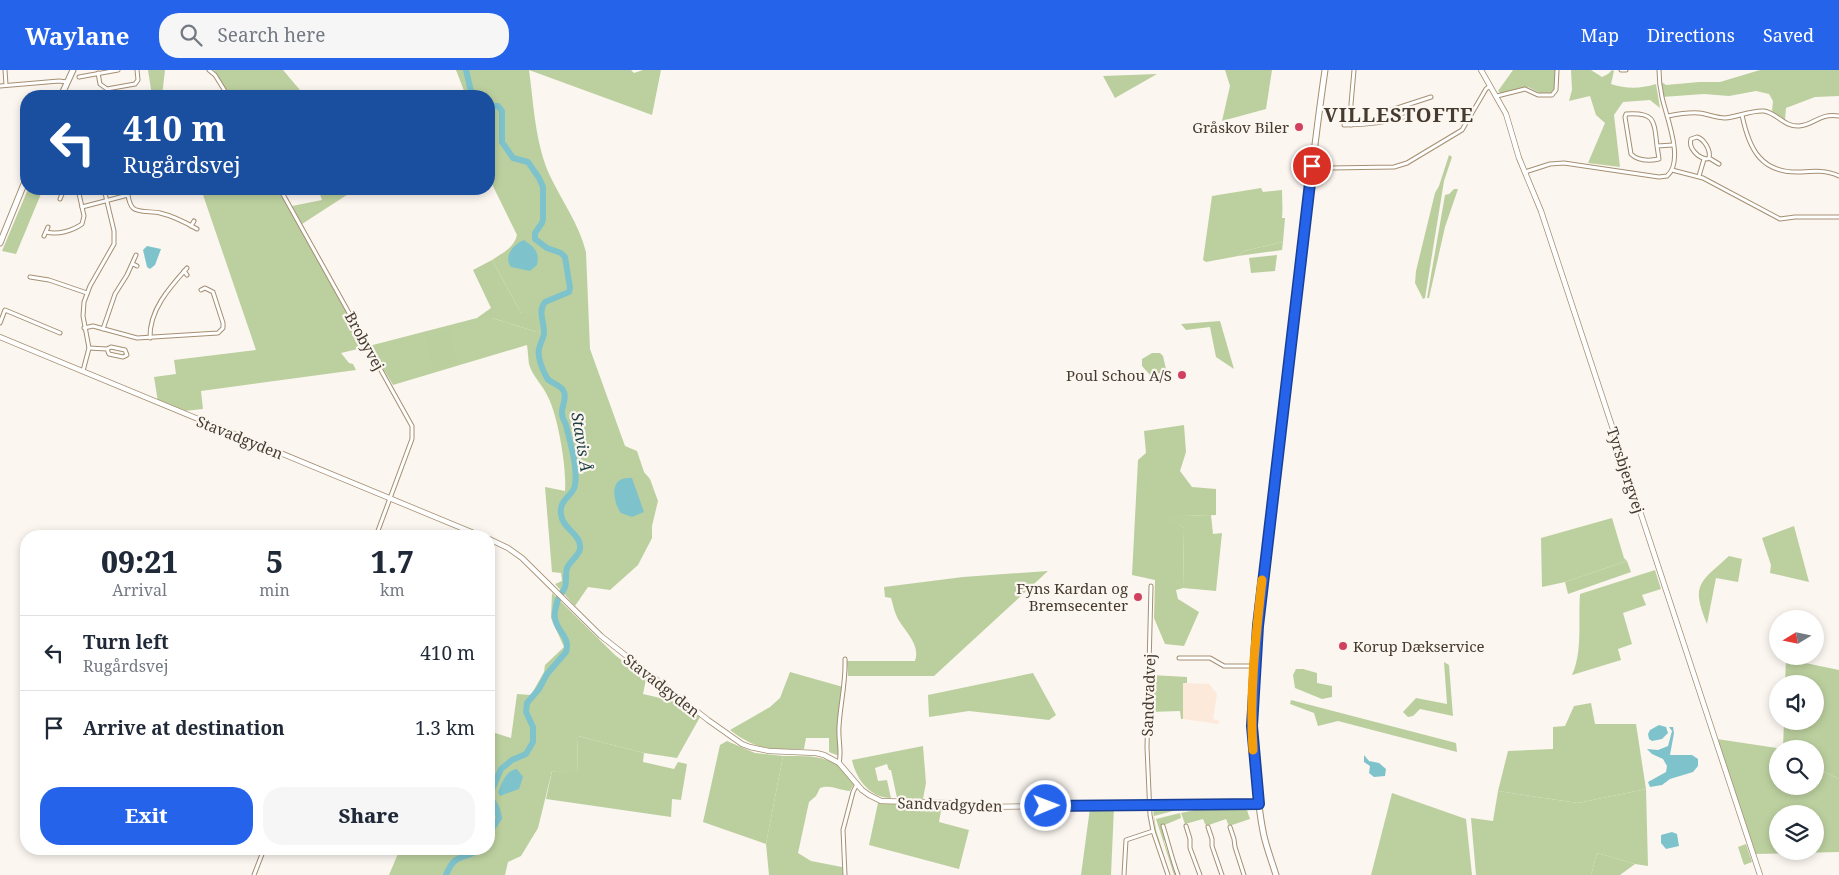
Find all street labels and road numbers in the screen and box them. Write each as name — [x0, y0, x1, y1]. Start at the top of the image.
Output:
street label: Brobyvej — [341, 308, 389, 374]
street label: Stavadgyden — [194, 411, 287, 464]
street label: Tyrsbjergvej — [1603, 424, 1649, 516]
street label: Stavadgyden — [620, 649, 705, 721]
street label: Sandvadvej — [1137, 653, 1159, 737]
street label: Sandvadgyden — [897, 792, 1003, 816]

